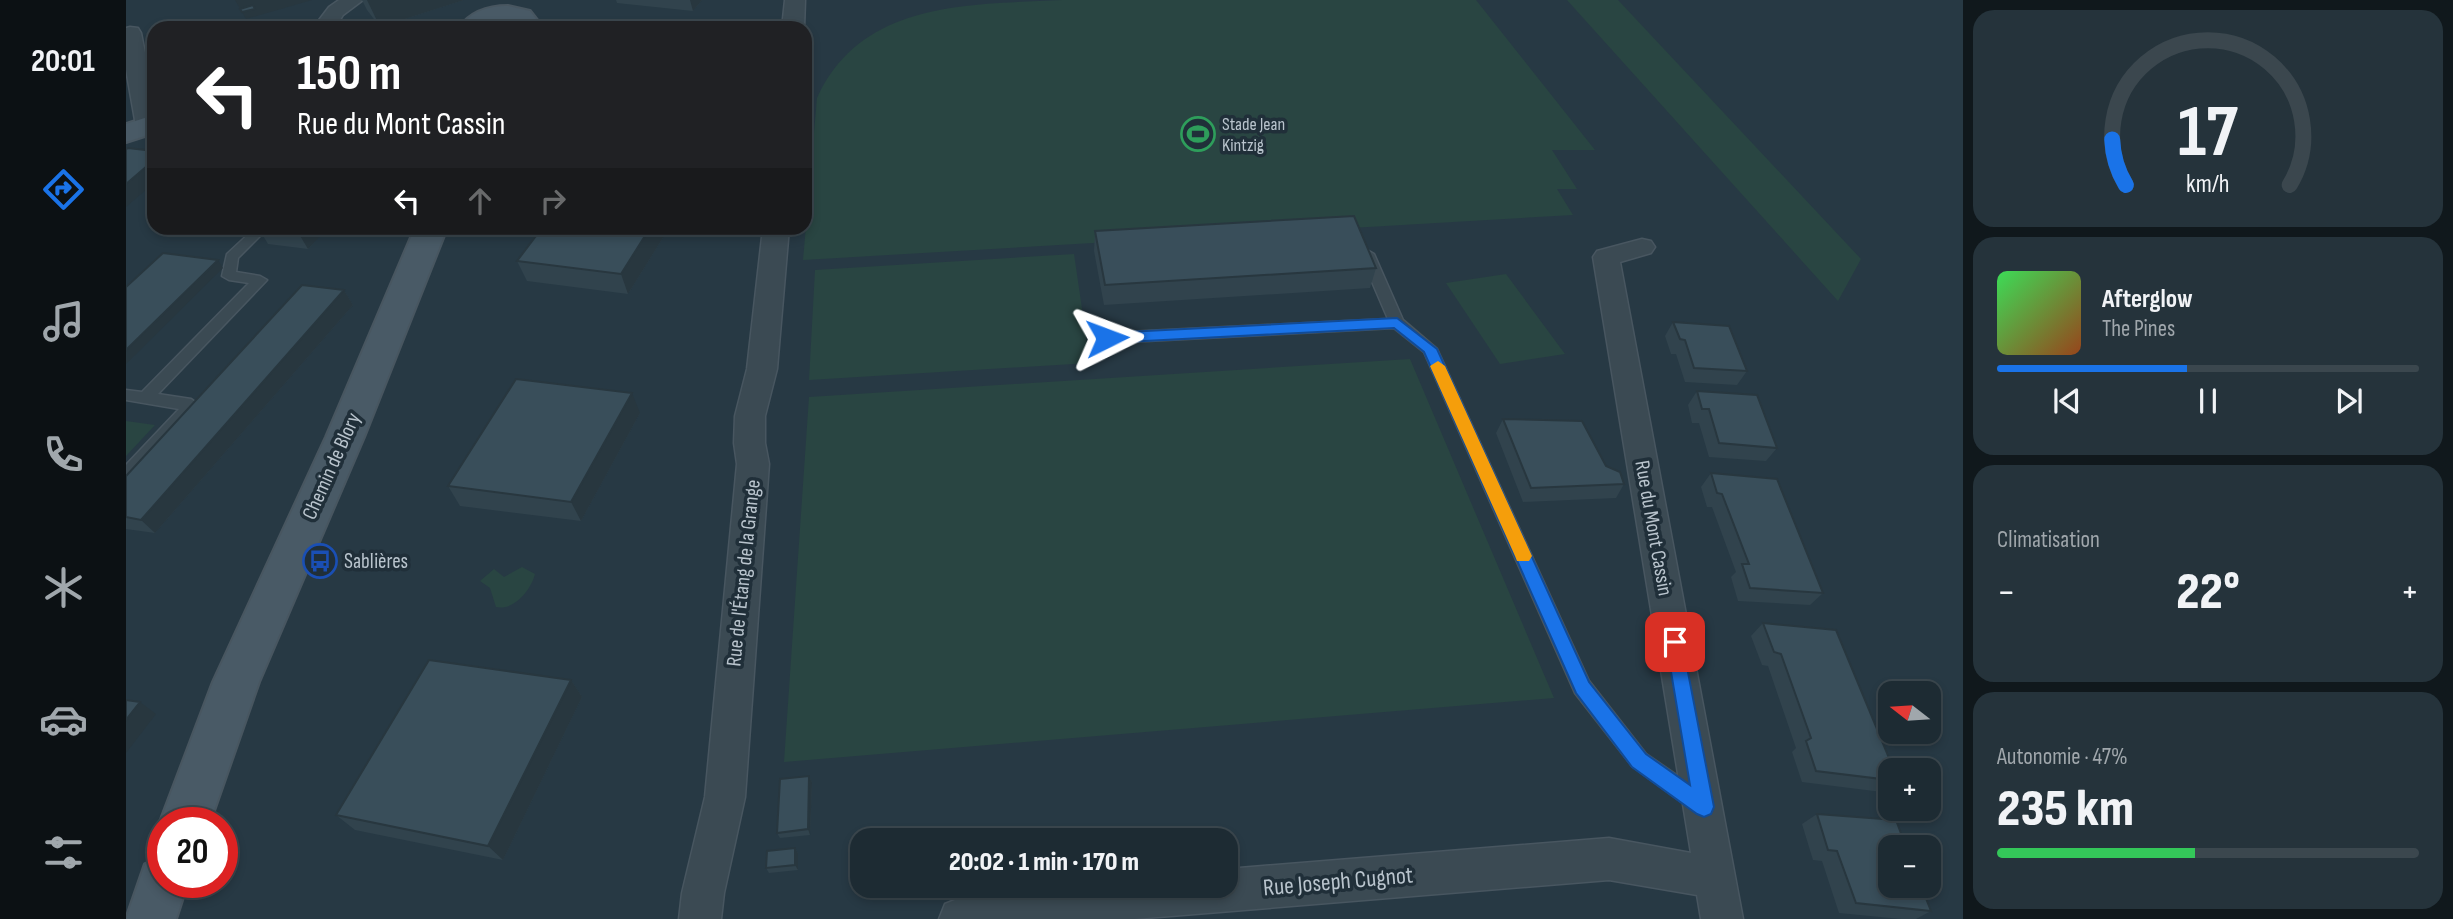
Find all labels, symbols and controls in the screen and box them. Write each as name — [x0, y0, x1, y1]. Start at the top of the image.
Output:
text: 20:01 — [31, 42, 95, 81]
text: 150 m — [297, 45, 401, 104]
icon: left — [182, 49, 273, 140]
text: 17 — [2178, 89, 2238, 177]
text: Rue du Mont Cassin — [297, 105, 506, 144]
place label: Stade Jean Kintzig — [1222, 114, 1285, 156]
sports icon: Stade Jean Kintzig — [1179, 115, 1217, 153]
icon: directions — [39, 165, 88, 214]
text: km/h — [2186, 168, 2230, 199]
icon: left — [388, 182, 426, 220]
icon: ahead — [461, 182, 499, 220]
icon: right — [534, 182, 572, 220]
text: Afterglow — [2102, 284, 2193, 315]
icon: music — [39, 297, 88, 346]
position arrow — [1070, 301, 1144, 375]
text: The Pines — [2102, 315, 2175, 343]
icon: previous — [2048, 382, 2086, 420]
icon: pause — [2189, 382, 2227, 420]
icon: next — [2330, 382, 2368, 420]
street label: Chemin de Blory — [297, 409, 366, 523]
icon: phone — [39, 430, 88, 479]
street label: Rue du Mont Cassin — [1629, 459, 1678, 598]
street label: Rue de l'Étang de la Grange — [721, 478, 766, 668]
text: Climatisation — [1997, 526, 2100, 554]
bus stop icon: Sablières — [301, 542, 339, 580]
place label: Sablières — [344, 549, 408, 574]
text: 22° — [2176, 561, 2240, 624]
icon: climate — [39, 563, 88, 612]
text: − — [1997, 570, 2016, 615]
text: + — [2400, 570, 2419, 615]
pin — [1645, 612, 1705, 672]
icon: arrive — [1656, 623, 1694, 661]
north arrow — [1878, 681, 1941, 744]
map controls — [1878, 681, 1941, 898]
icon: car — [39, 695, 88, 744]
text: Autonomie · 47% — [1997, 743, 2128, 771]
button: + — [1878, 758, 1941, 821]
text: 235 km — [1997, 778, 2134, 841]
speed limit sign: 20 — [147, 807, 238, 898]
icon: filters — [39, 828, 88, 877]
button: − — [1878, 835, 1941, 898]
text: 20:02 · 1 min · 170 m — [949, 847, 1139, 878]
street label: Rue Joseph Cugnot — [1262, 860, 1414, 903]

